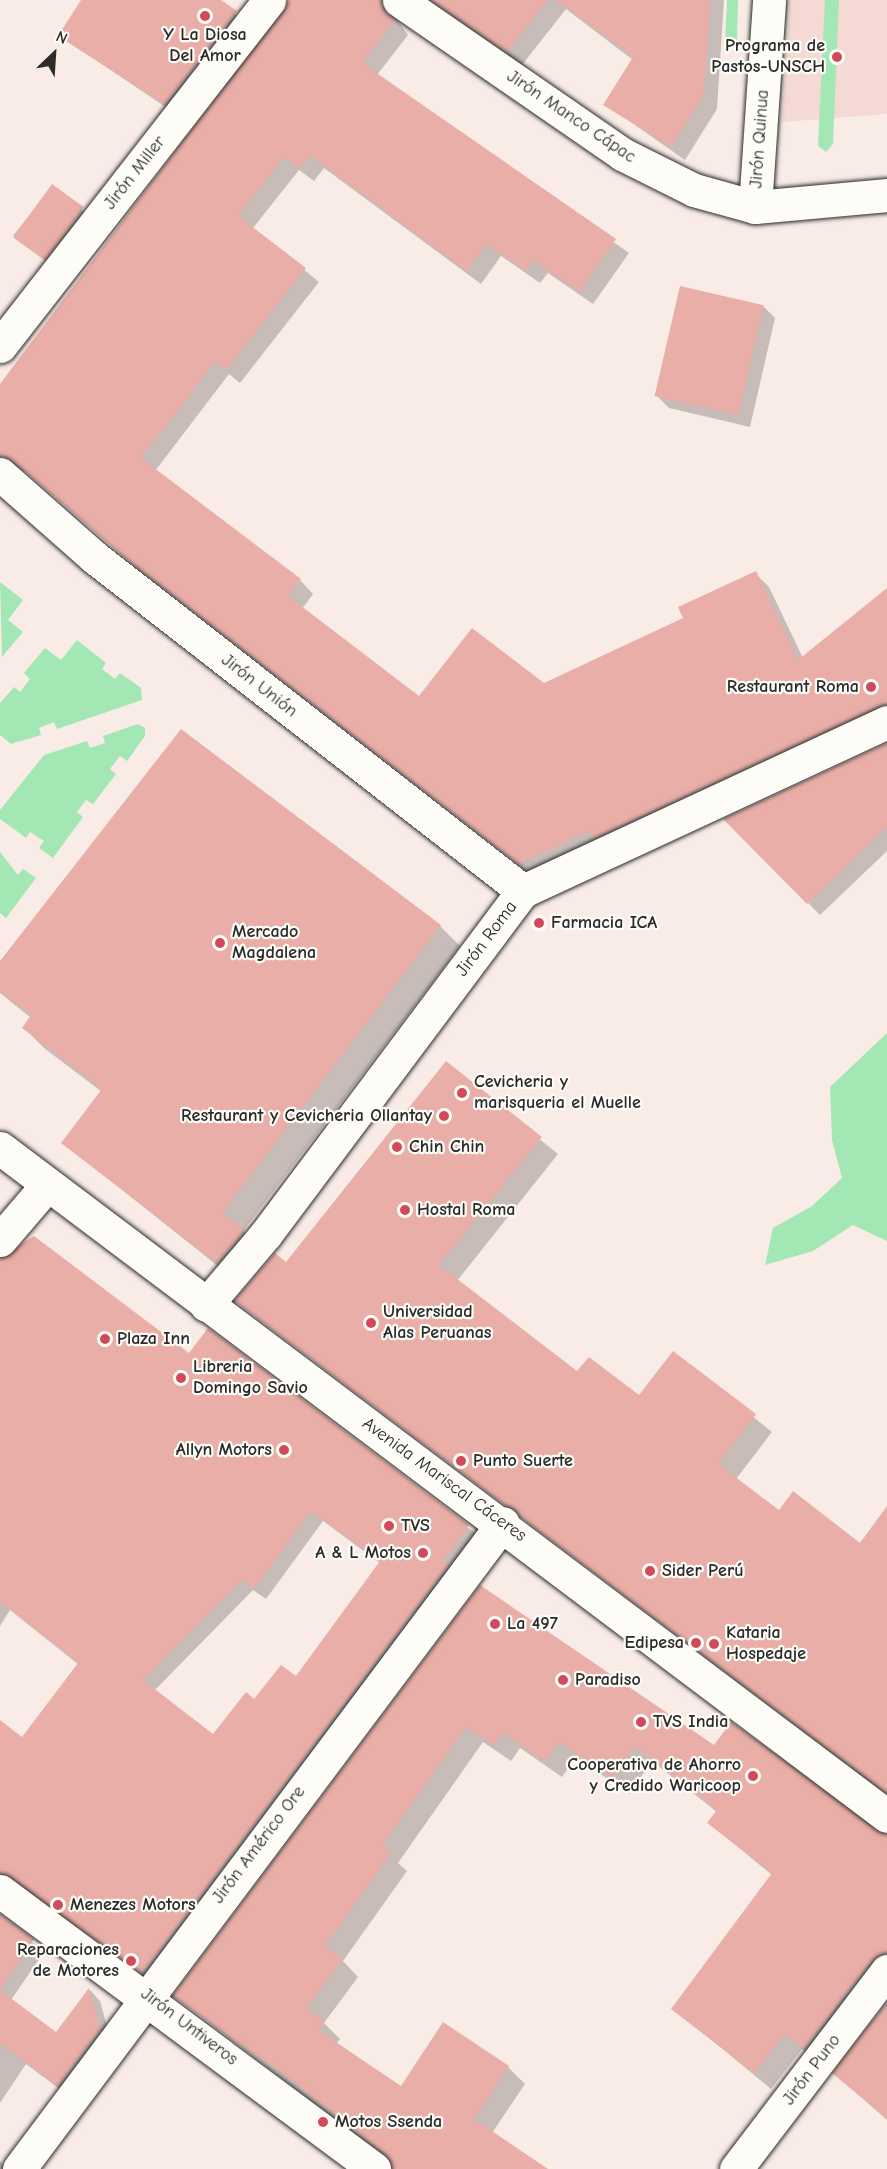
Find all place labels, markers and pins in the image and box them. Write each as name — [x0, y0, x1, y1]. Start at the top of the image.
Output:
marker: Y La Diosa Del Amor — [198, 9, 212, 23]
place label: Y La Diosa Del Amor — [163, 25, 247, 68]
place label: Programa de Pastos-UNSCH — [711, 36, 825, 78]
marker: Programa de Pastos-UNSCH — [830, 50, 844, 64]
place label: Restaurant Roma — [727, 676, 859, 698]
marker: Restaurant Roma — [864, 680, 878, 694]
place label: Farmacia ICA — [551, 912, 657, 934]
marker: Farmacia ICA — [532, 916, 546, 930]
place label: Mercado Magdalena — [232, 922, 316, 964]
marker: Mercado Magdalena — [213, 936, 227, 950]
place label: Cevicheria y marisqueria el Muelle — [474, 1072, 641, 1114]
marker: Cevicheria y marisqueria el Muelle — [455, 1086, 469, 1100]
place label: Restaurant y Cevicheria Ollantay — [181, 1105, 432, 1127]
marker: Restaurant y Cevicheria Ollantay — [437, 1109, 451, 1123]
place label: Chin Chin — [409, 1136, 484, 1158]
marker: Chin Chin — [390, 1140, 404, 1154]
place label: Hostal Roma — [417, 1199, 515, 1221]
marker: Hostal Roma — [398, 1203, 412, 1217]
place label: Universidad Alas Peruanas — [383, 1302, 491, 1344]
marker: Universidad Alas Peruanas — [364, 1316, 378, 1330]
place label: Plaza Inn — [117, 1328, 190, 1350]
marker: Plaza Inn — [98, 1332, 112, 1346]
place label: Libreria Domingo Savio — [193, 1357, 308, 1400]
marker: Libreria Domingo Savio — [174, 1371, 188, 1385]
place label: Allyn Motors — [176, 1439, 272, 1461]
marker: Allyn Motors — [277, 1443, 291, 1457]
place label: Punto Suerte — [473, 1450, 573, 1472]
marker: Punto Suerte — [454, 1454, 468, 1468]
place label: TVS — [401, 1515, 430, 1537]
marker: TVS — [382, 1519, 396, 1533]
place label: A & L Motos — [315, 1542, 411, 1564]
marker: A & L Motos — [416, 1546, 430, 1560]
place label: Sider Perú — [662, 1560, 743, 1582]
marker: Sider Perú — [643, 1564, 657, 1578]
place label: La 497 — [507, 1613, 558, 1635]
marker: La 497 — [488, 1617, 502, 1631]
place label: Kataria Hospedaje — [726, 1623, 806, 1666]
place label: Edipesa — [625, 1632, 684, 1654]
marker: Edipesa — [689, 1636, 703, 1650]
marker: Kataria Hospedaje — [707, 1637, 721, 1651]
place label: Paradiso — [575, 1669, 641, 1691]
marker: Paradiso — [556, 1673, 570, 1687]
place label: TVS India — [653, 1711, 728, 1733]
marker: TVS India — [634, 1715, 648, 1729]
place label: Cooperativa de Ahorro y Credido Waricoop — [567, 1755, 741, 1798]
marker: Cooperativa de Ahorro y Credido Waricoop — [746, 1769, 760, 1783]
place label: Menezes Motors — [70, 1894, 196, 1916]
marker: Menezes Motors — [51, 1898, 65, 1912]
place label: Reparaciones de Motores — [17, 1940, 119, 1982]
marker: Reparaciones de Motores — [124, 1954, 138, 1968]
place label: Motos Ssenda — [335, 2111, 442, 2133]
marker: Motos Ssenda — [316, 2115, 330, 2129]

